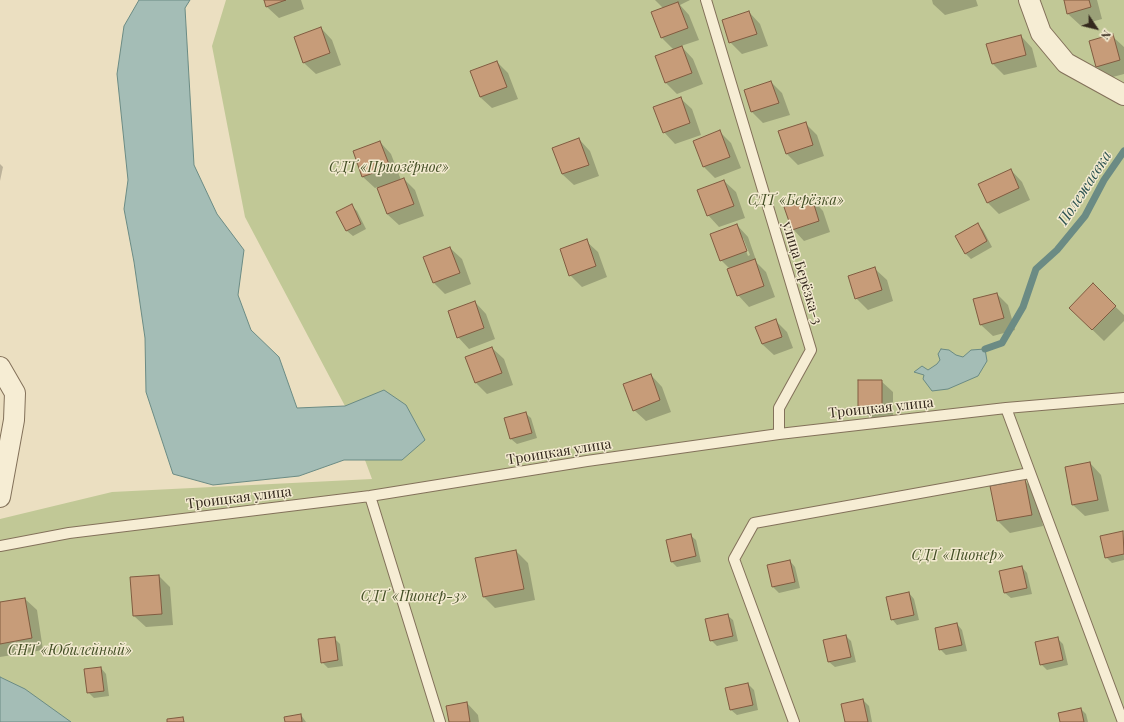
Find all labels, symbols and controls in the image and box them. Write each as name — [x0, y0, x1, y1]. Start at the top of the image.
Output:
north arrow — [1076, 8, 1116, 48]
text: N — [1098, 28, 1115, 43]
water label: Полежаевка — [1054, 148, 1116, 228]
park label: СДТ «Приозёрное» — [329, 160, 449, 176]
park label: СДТ «Берёзка» — [748, 193, 844, 209]
street label: улица Берёзка-3 — [778, 220, 826, 326]
street label: Троицкая улица — [828, 394, 934, 422]
street label: Троицкая улица — [506, 435, 612, 469]
street label: Троицкая улица — [186, 483, 292, 513]
park label: СДТ «Пионер» — [912, 548, 1004, 564]
park label: СДТ «Пионер-3» — [361, 589, 467, 605]
park label: СНТ «Юбилейный» — [8, 643, 132, 659]

